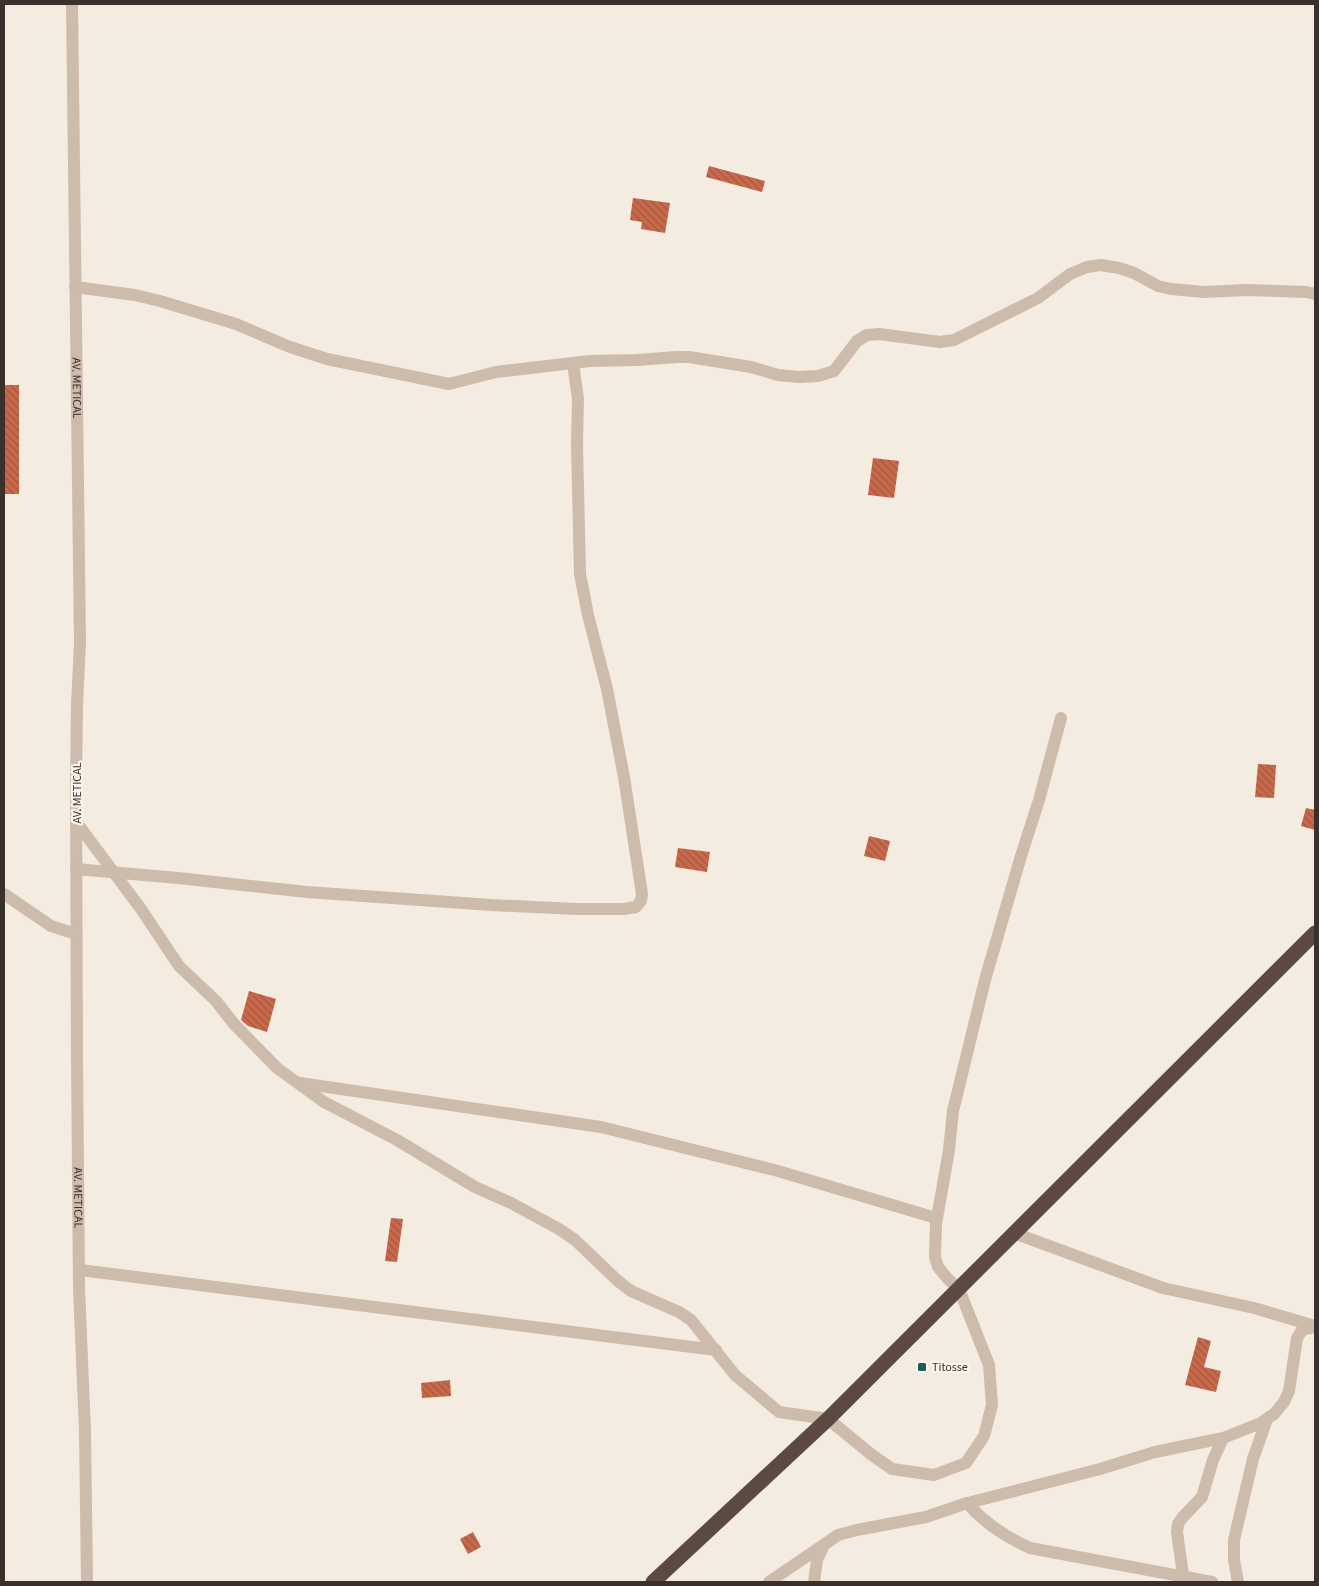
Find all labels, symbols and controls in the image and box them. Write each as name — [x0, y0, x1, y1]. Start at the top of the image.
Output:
street label: AV. METICAL — [67, 357, 85, 419]
street label: AV. METICAL — [69, 762, 86, 823]
street label: AV. METICAL — [69, 1167, 86, 1229]
place label: Titosse — [932, 1359, 968, 1376]
marker: Titosse — [916, 1361, 928, 1373]

